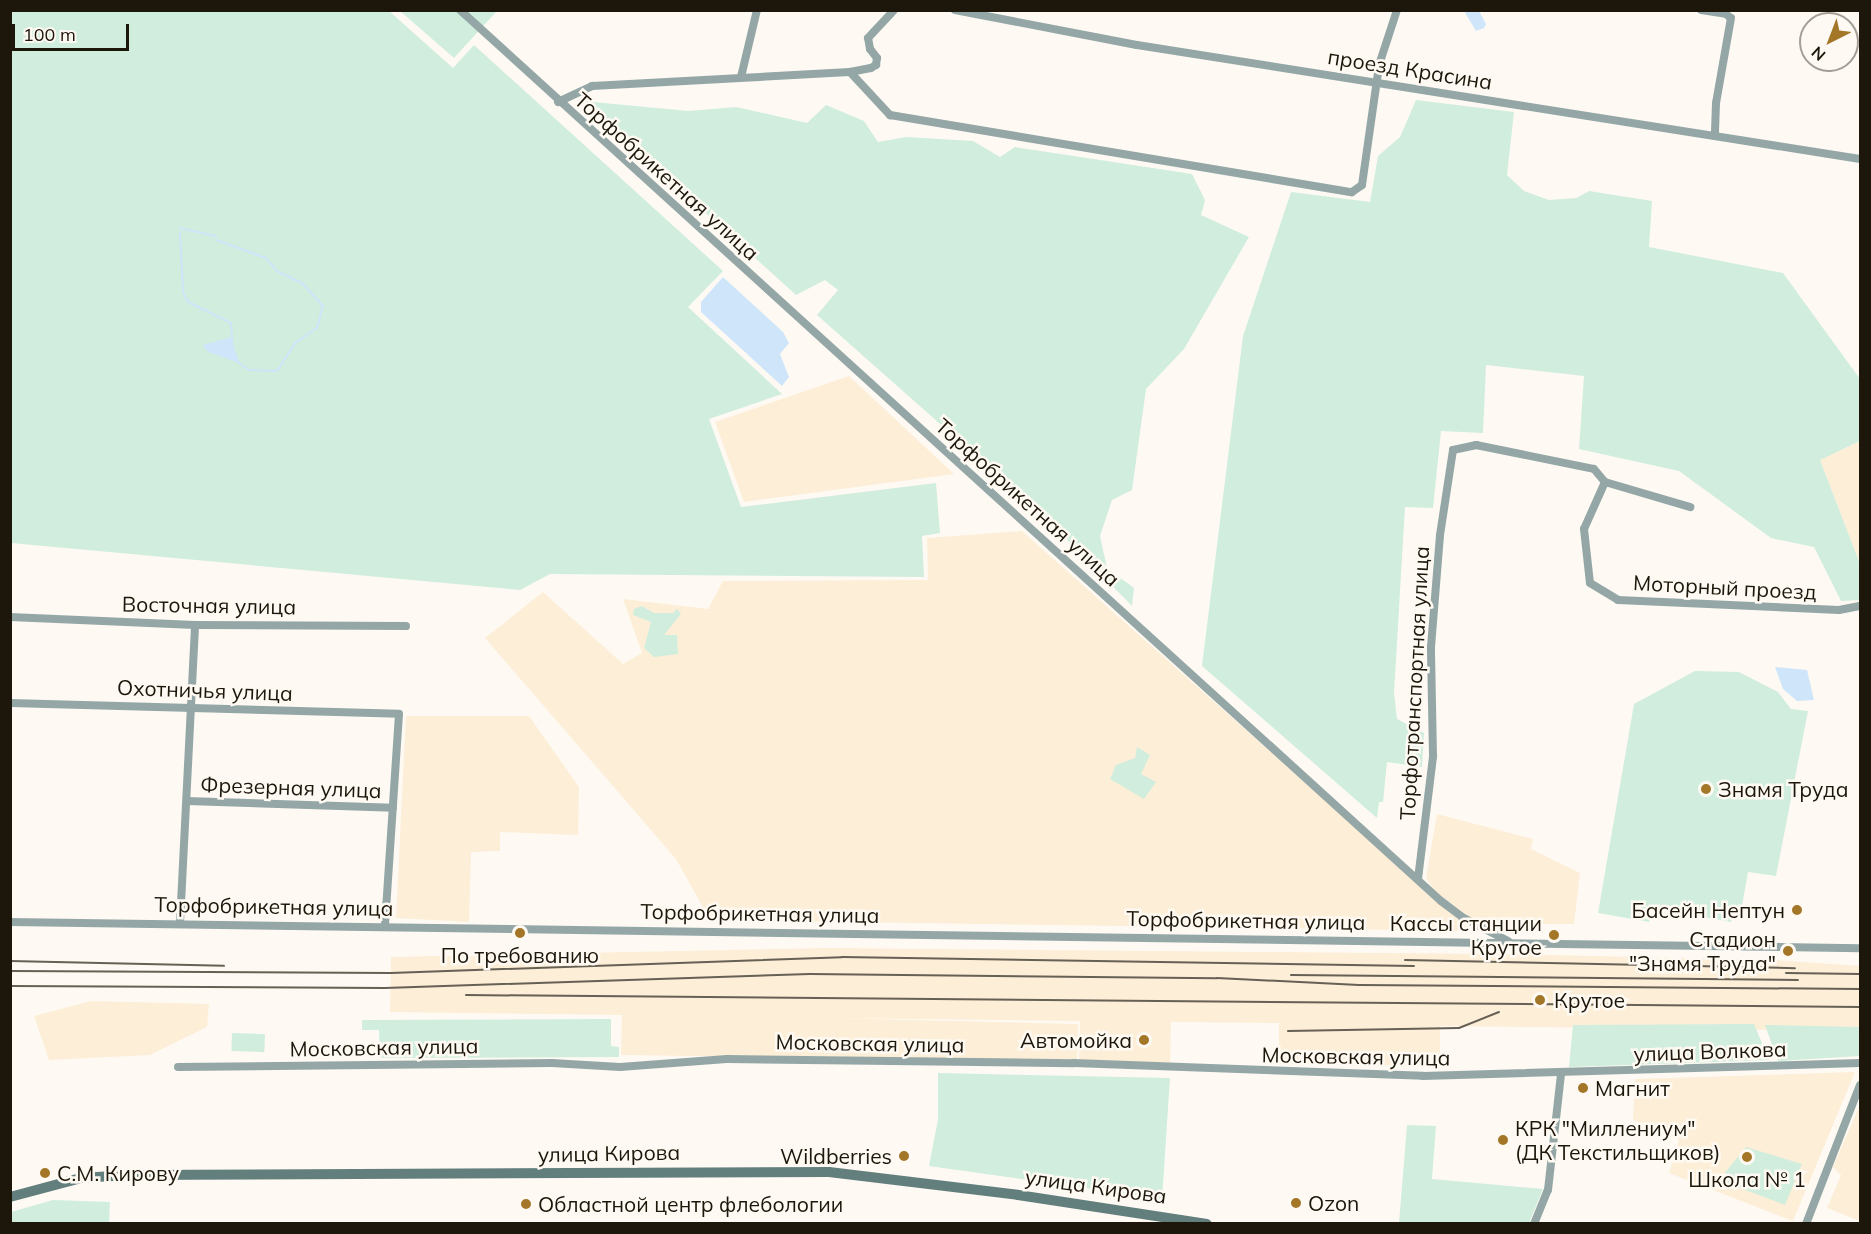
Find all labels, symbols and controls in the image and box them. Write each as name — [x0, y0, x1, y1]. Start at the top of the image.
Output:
scale bar — [15, 12, 132, 50]
north arrow — [1799, 12, 1859, 72]
text: 100 m — [23, 23, 76, 46]
text: N — [1807, 42, 1829, 65]
street label: проезд Красина — [1326, 44, 1494, 94]
street label: Торфобрикетная улица — [570, 87, 764, 265]
street label: Торфобрикетная улица — [931, 413, 1125, 591]
street label: Торфотранспортная улица — [1394, 545, 1434, 821]
street label: Моторный проезд — [1633, 570, 1817, 604]
street label: Восточная улица — [122, 591, 296, 619]
street label: Охотничья улица — [117, 674, 293, 706]
street label: Фрезерная улица — [200, 771, 382, 803]
place label: Знамя Труда — [1718, 776, 1849, 802]
marker: Знамя Труда — [1699, 782, 1713, 796]
street label: Торфобрикетная улица — [154, 891, 394, 921]
place label: Басейн Нептун — [1631, 897, 1785, 923]
street label: Торфобрикетная улица — [640, 898, 880, 928]
marker: Басейн Нептун — [1790, 903, 1804, 917]
street label: Торфобрикетная улица — [1126, 905, 1366, 935]
place label: Кассы станции Крутое — [1390, 910, 1542, 960]
marker: По требованию — [513, 926, 527, 940]
place label: Стадион "Знамя Труда" — [1629, 926, 1776, 976]
marker: Кассы станции Крутое — [1547, 928, 1561, 942]
place label: По требованию — [441, 942, 599, 968]
marker: Стадион "Знамя Труда" — [1781, 944, 1795, 958]
place label: Крутое — [1554, 987, 1625, 1013]
marker: Крутое — [1531, 991, 1549, 1009]
place label: Автомойка — [1020, 1027, 1132, 1053]
street label: Московская улица — [775, 1029, 965, 1057]
street label: Московская улица — [289, 1033, 479, 1061]
marker: Автомойка — [1137, 1033, 1151, 1047]
street label: улица Волкова — [1633, 1036, 1787, 1066]
street label: Московская улица — [1261, 1042, 1451, 1070]
place label: Магнит — [1595, 1075, 1670, 1101]
marker: Магнит — [1576, 1081, 1590, 1095]
place label: КРК "Миллениум" (ДК Текстильщиков) — [1515, 1115, 1720, 1165]
marker: КРК "Миллениум" (ДК Текстильщиков) — [1496, 1133, 1510, 1147]
street label: улица Кирова — [538, 1139, 680, 1167]
place label: Wildberries — [780, 1143, 892, 1169]
marker: Wildberries — [897, 1149, 911, 1163]
marker: Школа № 1 — [1740, 1150, 1754, 1164]
place label: С.М. Кирову — [57, 1160, 179, 1186]
street label: улица Кирова — [1024, 1164, 1168, 1208]
marker: С.М. Кирову — [38, 1166, 52, 1180]
place label: Школа № 1 — [1688, 1166, 1806, 1192]
place label: Ozon — [1308, 1190, 1359, 1216]
place label: Областной центр флебологии — [538, 1191, 843, 1217]
marker: Ozon — [1289, 1196, 1303, 1210]
marker: Областной центр флебологии — [519, 1197, 533, 1211]

